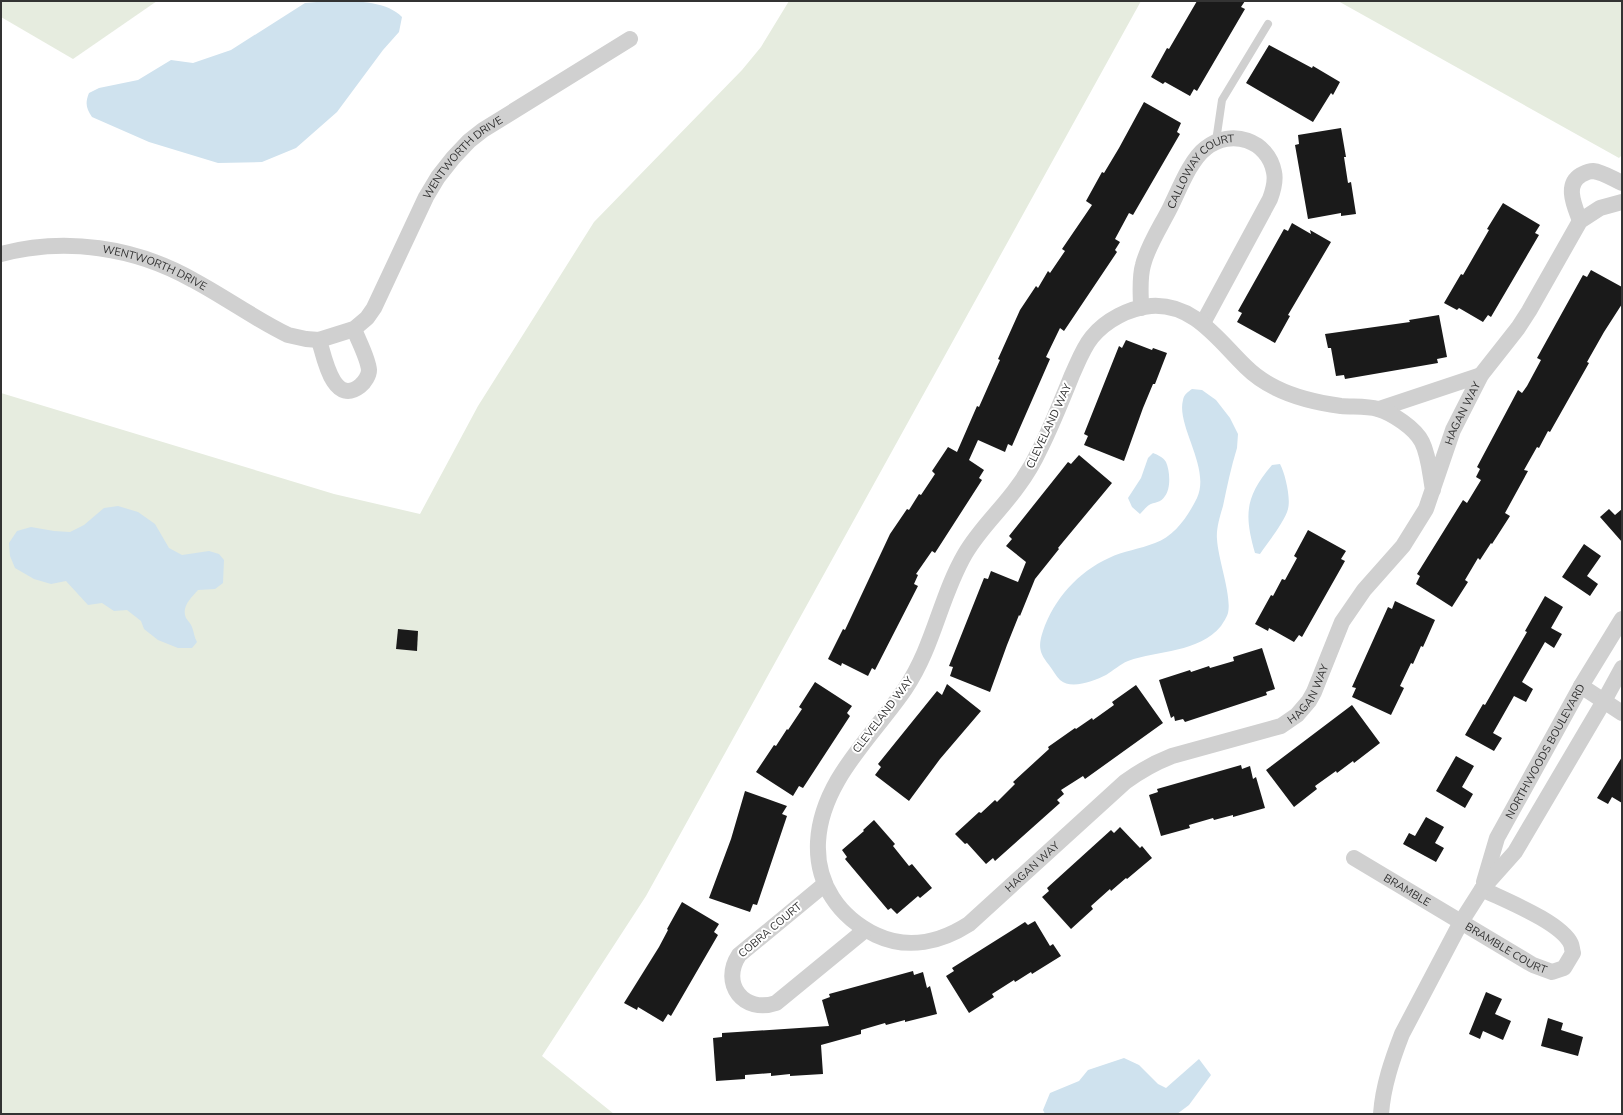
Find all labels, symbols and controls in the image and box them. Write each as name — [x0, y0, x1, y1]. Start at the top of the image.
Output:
street label: WENTWORTH DRIVE — [419, 112, 505, 202]
street label: CALLOWAY COURT — [1163, 131, 1235, 211]
street label: WENTWORTH DRIVE — [101, 241, 210, 294]
street label: HAGAN WAY — [1441, 379, 1484, 447]
street label: CLEVELAND WAY — [1023, 381, 1075, 471]
street label: HAGAN WAY — [1284, 661, 1332, 727]
street label: CLEVELAND WAY — [849, 673, 917, 756]
street label: NORTHWOODS BOULEVARD — [1502, 681, 1588, 821]
street label: HAGAN WAY — [1002, 838, 1063, 895]
street label: BRAMBLE — [1381, 870, 1433, 910]
street label: COBRA COURT — [735, 899, 805, 961]
street label: BRAMBLE COURT — [1463, 919, 1550, 977]

